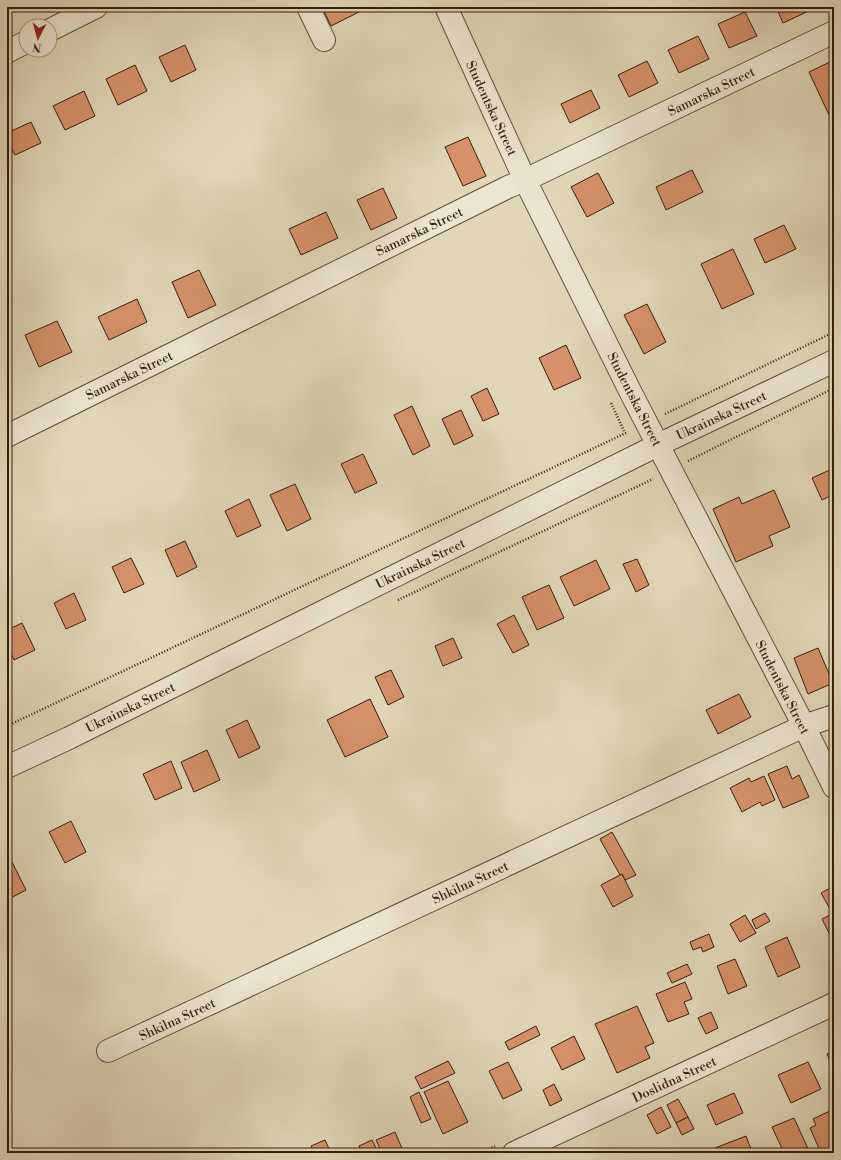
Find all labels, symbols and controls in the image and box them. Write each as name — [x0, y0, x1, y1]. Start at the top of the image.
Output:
north arrow — [18, 18, 58, 58]
text: N — [32, 40, 42, 54]
street label: Studentska Street — [462, 58, 520, 159]
street label: Samarska Street — [665, 64, 758, 120]
street label: Samarska Street — [373, 204, 466, 260]
street label: Samarska Street — [83, 348, 176, 404]
street label: Studentska Street — [604, 350, 665, 449]
street label: Ukrainska Street — [674, 388, 770, 444]
street label: Ukrainska Street — [373, 535, 468, 593]
street label: Studentska Street — [752, 638, 813, 737]
street label: Ukrainska Street — [83, 679, 178, 737]
street label: Shkilna Street — [430, 858, 512, 908]
street label: Shkilna Street — [137, 995, 219, 1045]
street label: Doslidna Street — [630, 1053, 719, 1106]

